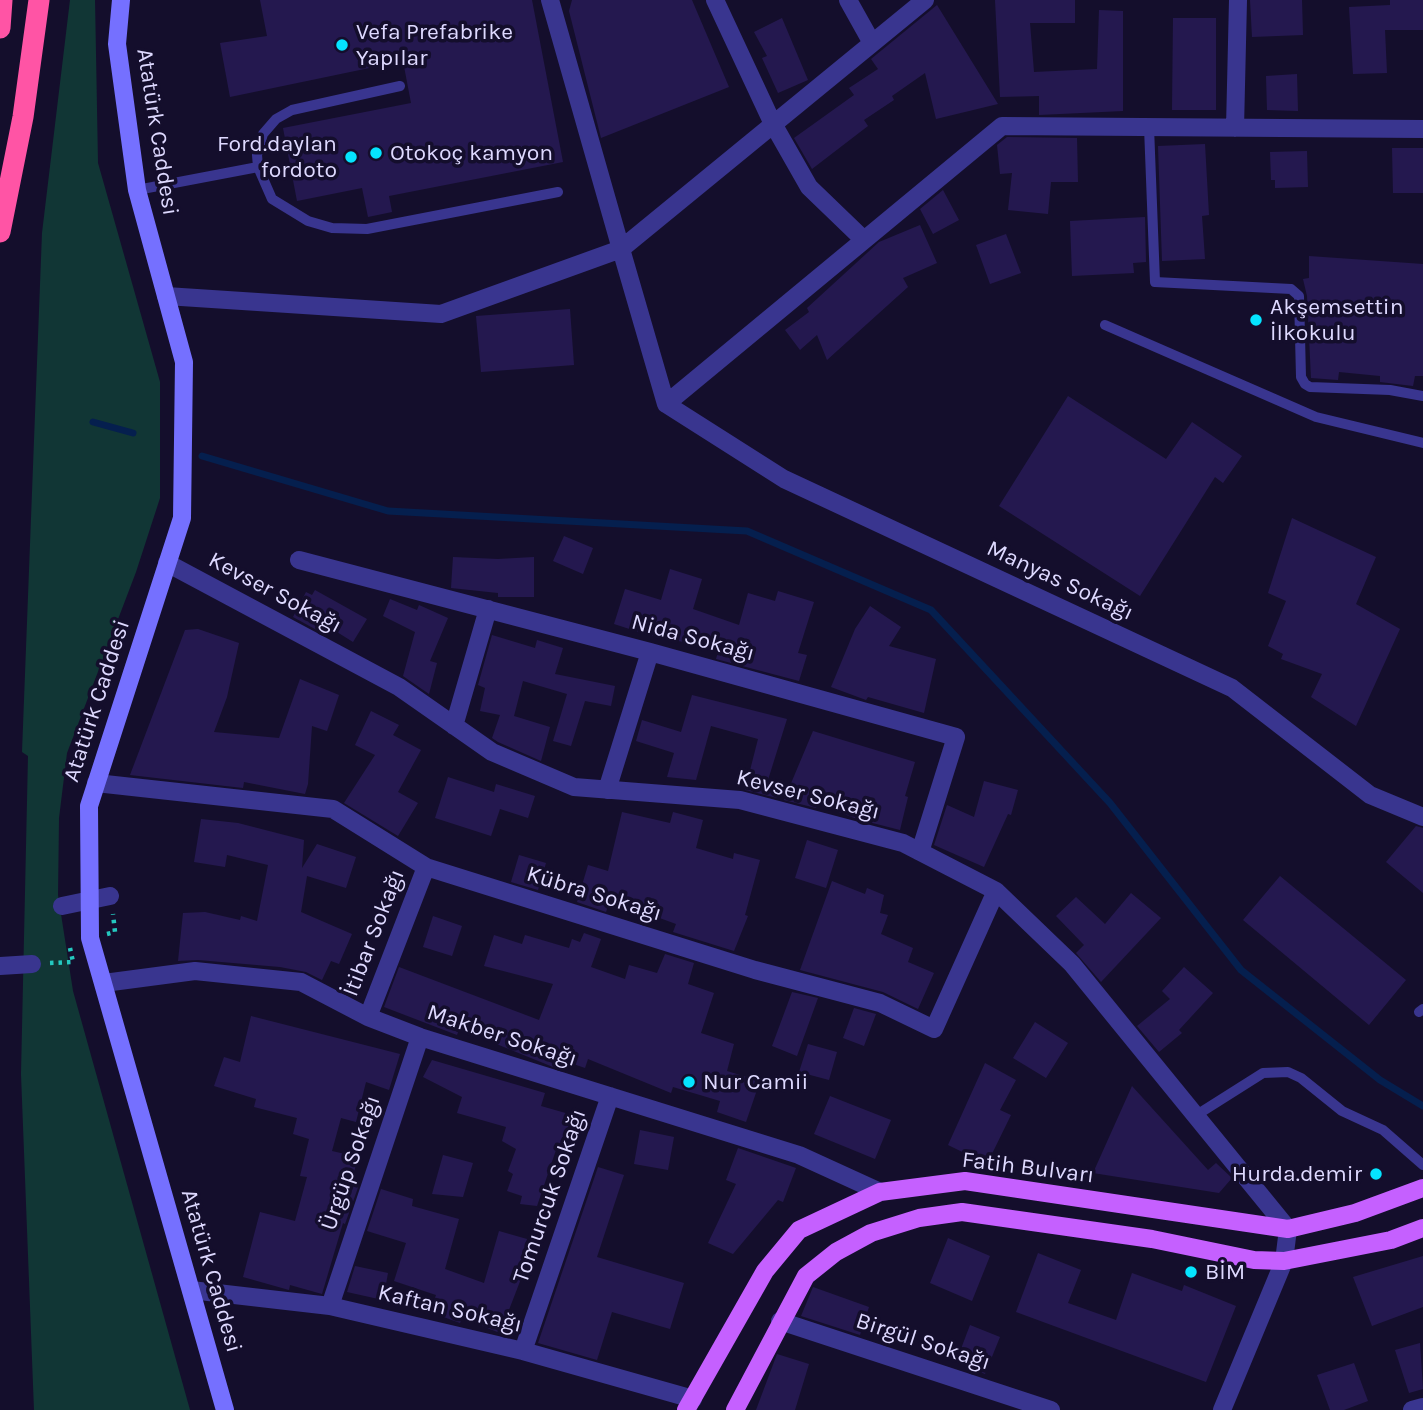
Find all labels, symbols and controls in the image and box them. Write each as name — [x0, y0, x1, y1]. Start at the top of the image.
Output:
place label: Vefa Prefabrike Yapılar — [356, 18, 513, 72]
marker: Vefa Prefabrike Yapılar — [334, 37, 350, 53]
street label: Atatürk Caddesi — [130, 47, 184, 217]
place label: Ford.daylan fordoto — [217, 130, 337, 184]
place label: Otokoç kamyon — [390, 139, 553, 167]
marker: Otokoç kamyon — [368, 145, 384, 161]
marker: Ford.daylan fordoto — [343, 149, 359, 165]
place label: Akşemsettin İlkokulu — [1270, 293, 1404, 347]
marker: Akşemsettin İlkokulu — [1248, 312, 1264, 328]
street label: Manyas Sokağı — [982, 535, 1138, 627]
street label: Kevser Sokağı — [204, 546, 346, 640]
street label: Nida Sokağı — [628, 608, 758, 668]
street label: Atatürk Caddesi — [58, 617, 136, 785]
street label: Kevser Sokağı — [733, 764, 883, 826]
street label: Kübra Sokağı — [523, 860, 665, 928]
street label: İtibar Sokağı — [337, 866, 411, 1000]
street label: Makber Sokağı — [423, 999, 581, 1073]
place label: Nur Camii — [703, 1068, 808, 1096]
marker: Nur Camii — [681, 1074, 697, 1090]
street label: Ürgüp Sokağı — [315, 1092, 387, 1234]
street label: Tomurcuk Sokağı — [507, 1105, 593, 1287]
street label: Fatih Bulvarı — [960, 1146, 1096, 1190]
place label: Hurda.demir — [1232, 1160, 1362, 1188]
marker: Hurda.demir — [1368, 1166, 1384, 1182]
street label: Atatürk Caddesi — [174, 1186, 248, 1356]
place label: BİM — [1205, 1258, 1245, 1286]
marker: BİM — [1183, 1264, 1199, 1280]
street label: Kaftan Sokağı — [375, 1279, 525, 1339]
street label: Birgül Sokağı — [852, 1307, 994, 1377]

